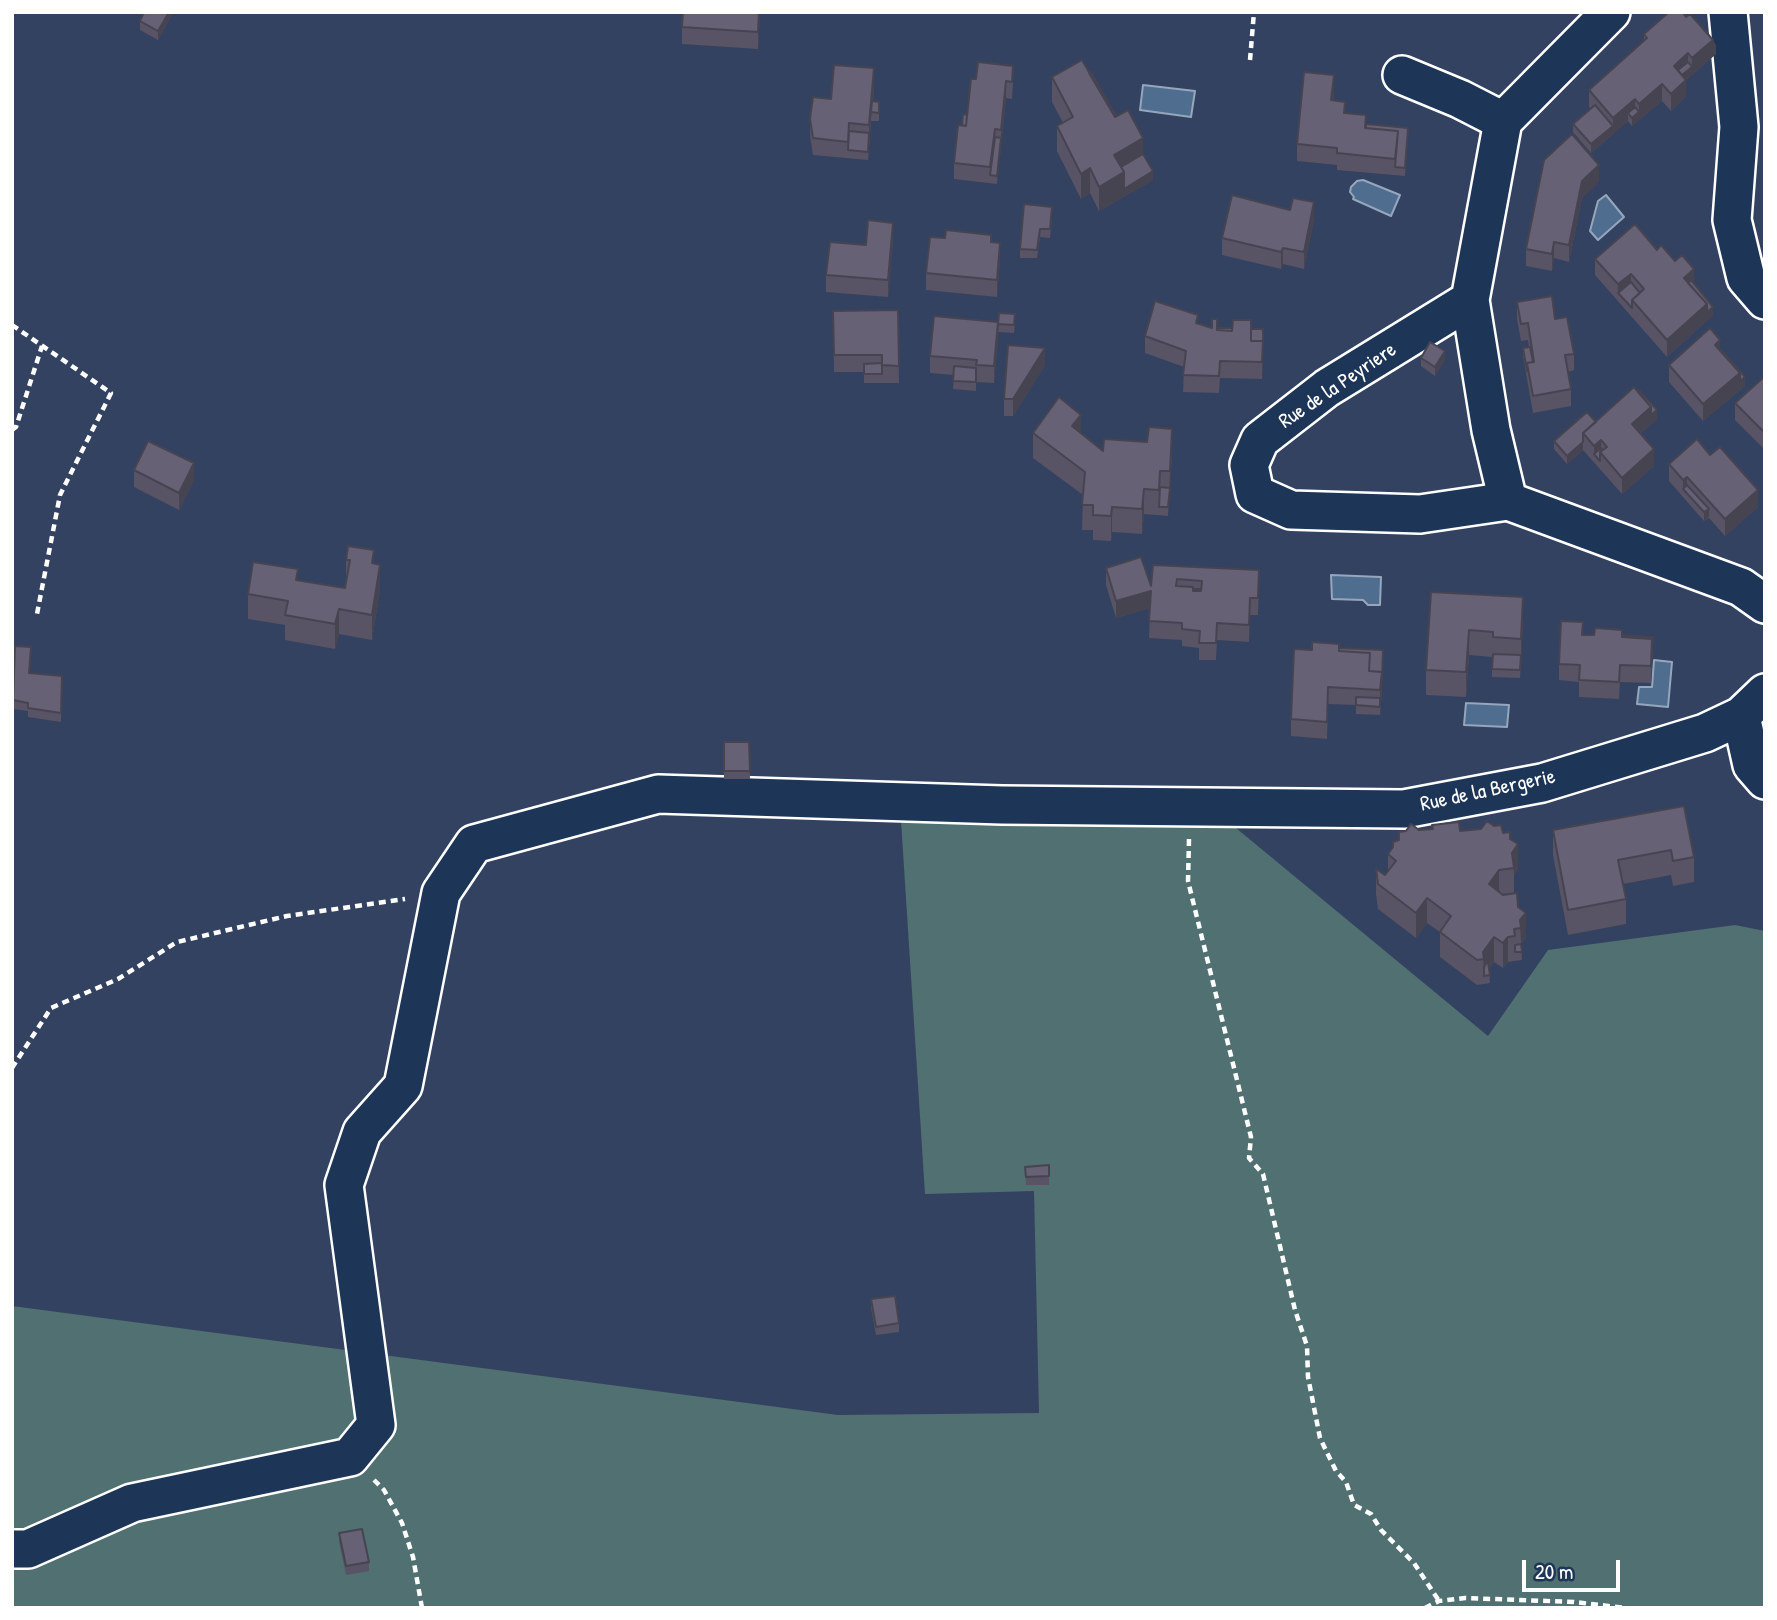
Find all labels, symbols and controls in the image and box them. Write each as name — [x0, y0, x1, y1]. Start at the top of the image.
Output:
street label: Rue de la Peyriere — [1275, 338, 1401, 434]
street label: Rue de la Bergerie — [1418, 764, 1558, 818]
scale bar — [1525, 1546, 1623, 1590]
text: 20 m — [1535, 1557, 1573, 1586]

